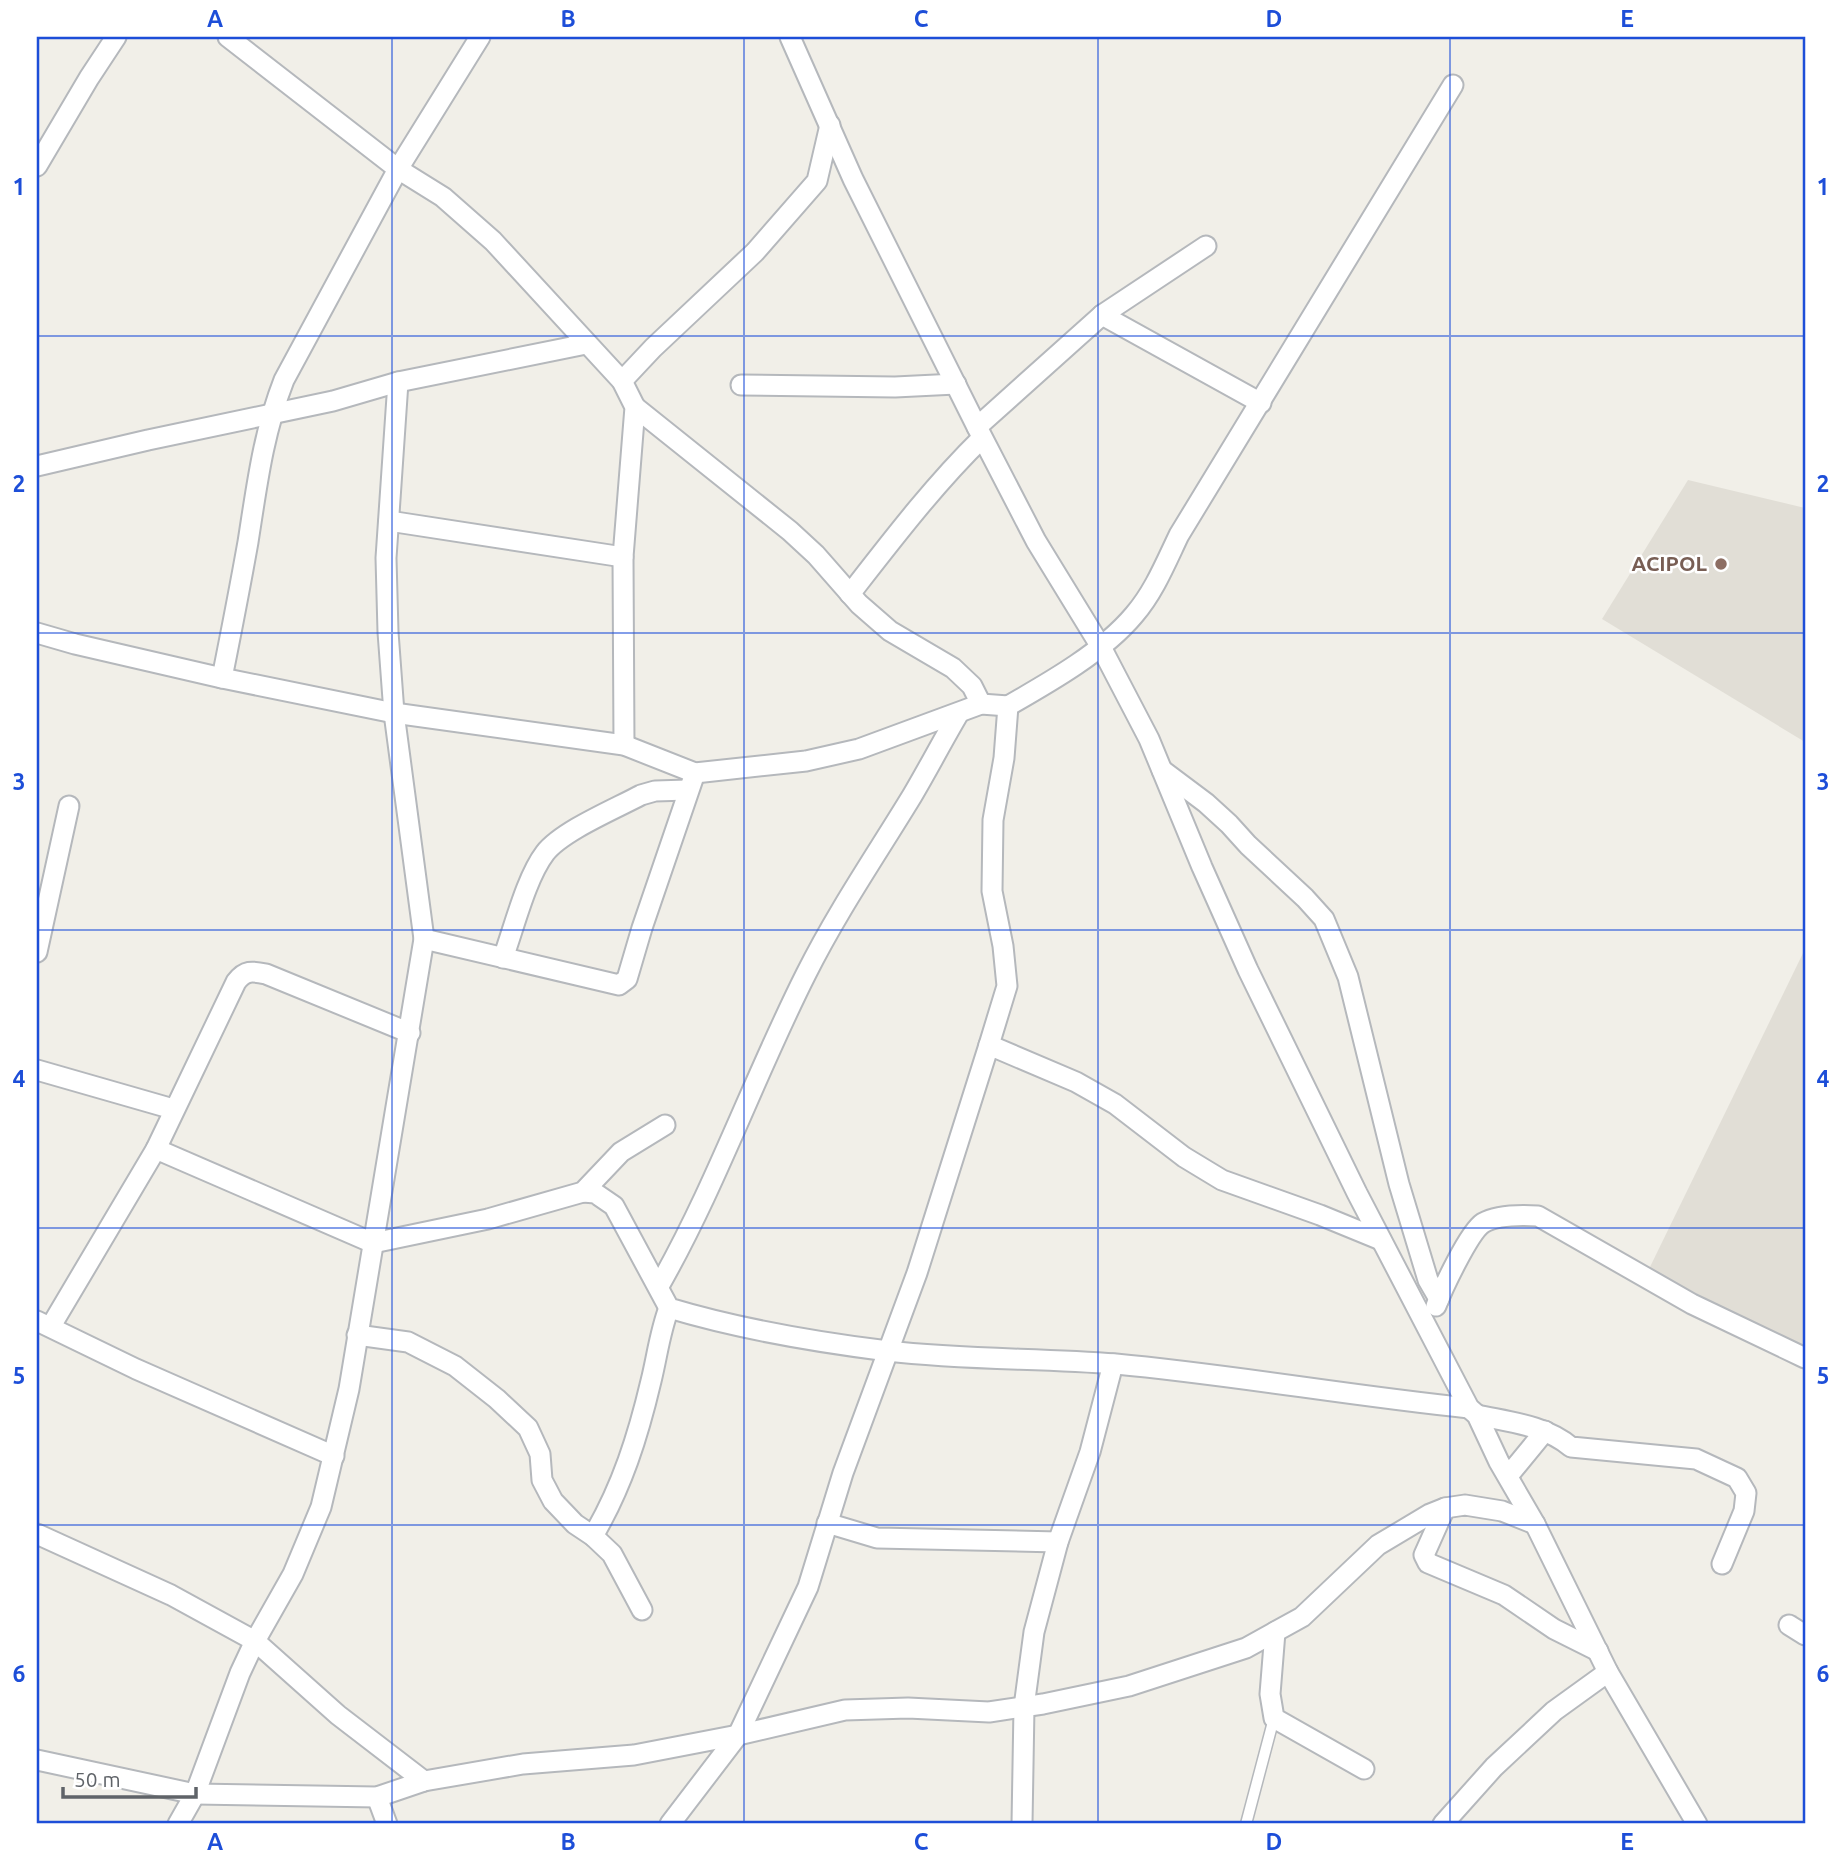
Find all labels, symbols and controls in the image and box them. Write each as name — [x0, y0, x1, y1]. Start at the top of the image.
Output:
text: A — [207, 6, 223, 31]
text: B — [560, 6, 576, 31]
text: C — [914, 6, 929, 31]
text: D — [1266, 6, 1282, 31]
text: E — [1620, 6, 1634, 31]
text: 1 — [13, 174, 25, 199]
text: 1 — [1817, 174, 1829, 199]
text: 2 — [13, 471, 25, 496]
text: 2 — [1817, 471, 1829, 496]
place label: ACIPOL — [1632, 551, 1707, 575]
marker: ACIPOL — [1713, 556, 1729, 572]
text: 3 — [13, 769, 25, 794]
text: 3 — [1817, 769, 1829, 794]
text: 4 — [13, 1066, 26, 1091]
text: 4 — [1817, 1066, 1830, 1091]
text: 5 — [13, 1363, 25, 1388]
text: 5 — [1817, 1363, 1829, 1388]
text: 6 — [13, 1661, 26, 1686]
text: 6 — [1817, 1661, 1830, 1686]
scale bar — [63, 1756, 196, 1800]
text: 50 m — [74, 1767, 121, 1791]
text: A — [207, 1829, 223, 1854]
text: B — [560, 1829, 576, 1854]
text: C — [914, 1829, 929, 1854]
text: D — [1266, 1829, 1282, 1854]
text: E — [1620, 1829, 1634, 1854]

